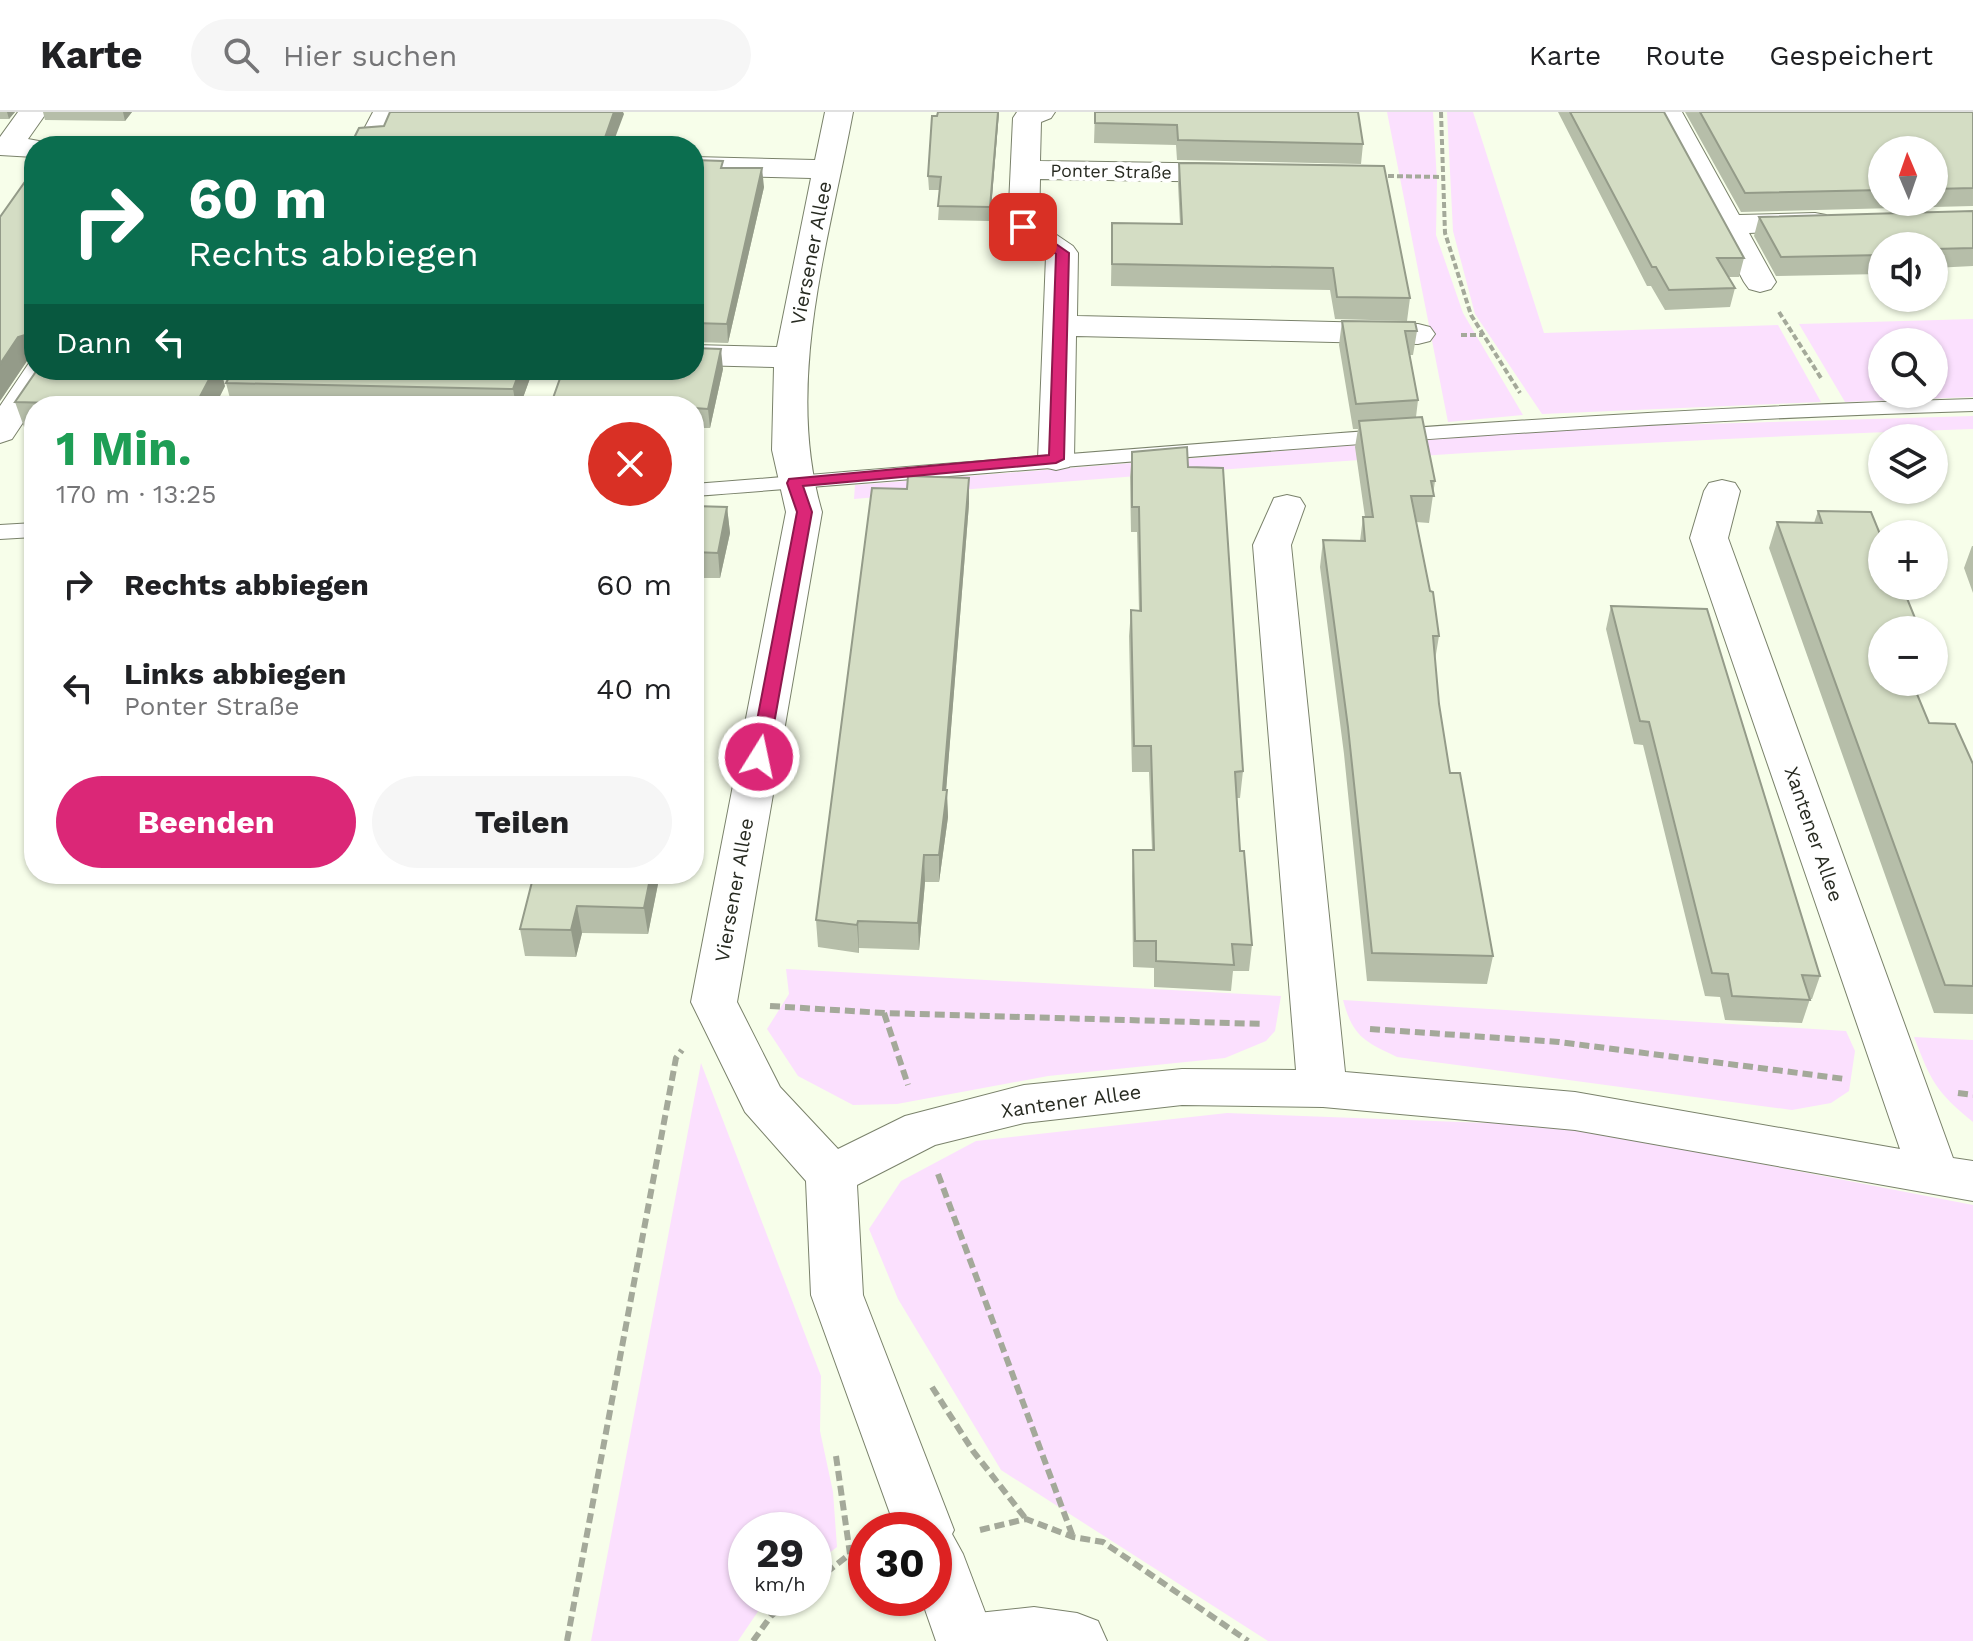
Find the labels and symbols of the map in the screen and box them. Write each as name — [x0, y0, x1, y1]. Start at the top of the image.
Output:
north arrow — [1868, 136, 1948, 216]
street label: Ponter Straße — [1050, 159, 1172, 183]
street label: Viersener Allee — [785, 179, 837, 327]
pin — [989, 193, 1057, 261]
position arrow — [717, 715, 801, 799]
street label: Xantener Allee — [1780, 763, 1848, 905]
street label: Viersener Allee — [710, 816, 758, 964]
street label: Xantener Allee — [999, 1079, 1143, 1123]
speed limit sign: 30 — [848, 1512, 952, 1616]

